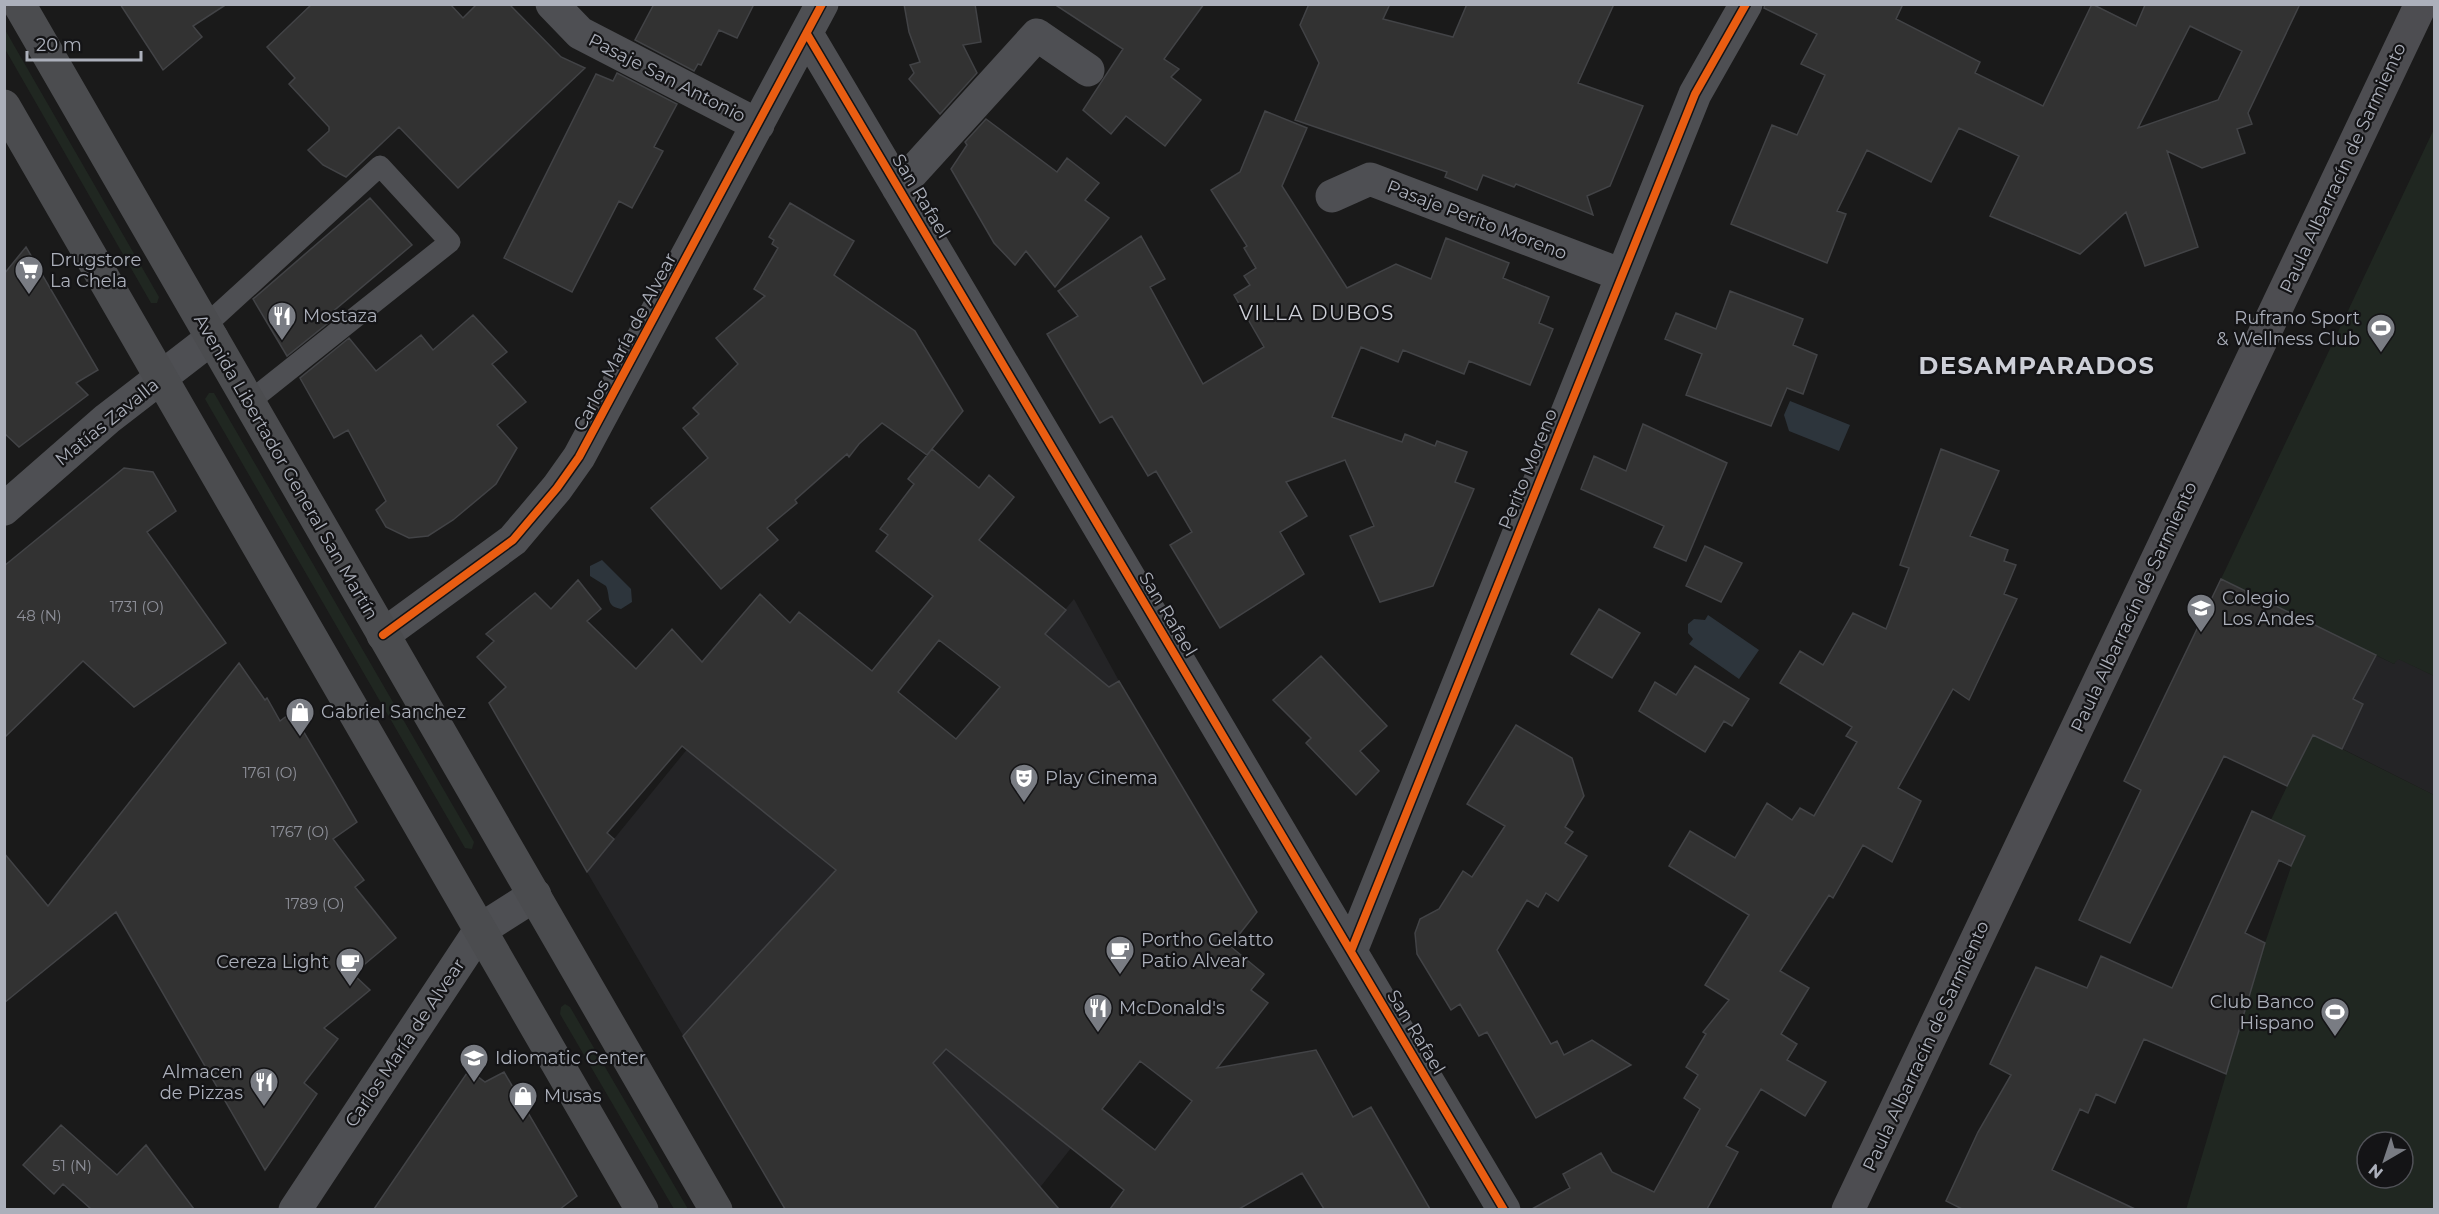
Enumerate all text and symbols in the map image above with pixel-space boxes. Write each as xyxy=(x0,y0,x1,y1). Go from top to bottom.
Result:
scale bar xyxy=(27,24,141,62)
street label: Pasaje San Antonio xyxy=(585,29,749,127)
text: 20 m xyxy=(36,34,82,56)
street label: Paula Albarracín de Sarmiento xyxy=(2275,39,2411,297)
street label: San Rafael xyxy=(887,150,955,242)
street label: Pasaje Perito Moreno xyxy=(1384,175,1570,265)
place label: Drugstore La Chela xyxy=(50,249,142,292)
street label: Carlos María de Alvear xyxy=(569,249,681,435)
supermarket icon: Drugstore La Chela xyxy=(13,254,45,296)
restaurant icon: Mostaza xyxy=(266,300,298,342)
district label: VILLA DUBOS xyxy=(1239,301,1395,325)
place label: Mostaza xyxy=(303,305,378,327)
place label: Rufrano Sport & Wellness Club xyxy=(2216,307,2360,350)
street label: Avenida Libertador General San Martín xyxy=(189,310,383,624)
sports icon: Rufrano Sport & Wellness Club xyxy=(2365,312,2397,354)
district label: DESAMPARADOS xyxy=(1919,351,2155,380)
street label: Matías Zavalla xyxy=(51,374,163,470)
street label: Perito Moreno xyxy=(1494,405,1562,533)
street label: Paula Albarracín de Sarmiento xyxy=(2066,478,2202,736)
street label: San Rafael xyxy=(1134,568,1202,660)
place label: Colegio Los Andes xyxy=(2222,587,2314,630)
school or university icon: Colegio Los Andes xyxy=(2185,592,2217,634)
house number: 1731 (O) xyxy=(110,597,164,616)
house number: 48 (N) xyxy=(16,606,62,625)
shop icon: Gabriel Sanchez xyxy=(284,696,316,738)
place label: Gabriel Sanchez xyxy=(321,701,466,723)
theatre icon: Play Cinema xyxy=(1008,762,1040,804)
house number: 1761 (O) xyxy=(242,763,298,782)
place label: Play Cinema xyxy=(1045,767,1158,789)
house number: 1767 (O) xyxy=(271,822,329,841)
house number: 1789 (O) xyxy=(285,894,345,913)
street label: Paula Albarracín de Sarmiento xyxy=(1858,917,1994,1175)
place label: Portho Gelatto Patio Alvear xyxy=(1141,929,1274,972)
cafe icon: Portho Gelatto Patio Alvear xyxy=(1104,934,1136,976)
cafe icon: Cereza Light xyxy=(334,946,366,988)
place label: Cereza Light xyxy=(216,951,329,973)
street label: Carlos María de Alvear xyxy=(340,955,470,1131)
street label: San Rafael xyxy=(1382,986,1450,1078)
place label: Club Banco Hispano xyxy=(2210,991,2314,1034)
restaurant icon: McDonald's xyxy=(1082,992,1114,1034)
sports icon: Club Banco Hispano xyxy=(2319,996,2351,1038)
place label: McDonald's xyxy=(1119,997,1225,1019)
school or university icon: Idiomatic Center xyxy=(458,1042,490,1084)
place label: Idiomatic Center xyxy=(495,1047,646,1069)
place label: Almacen de Pizzas xyxy=(160,1061,243,1104)
restaurant icon: Almacen de Pizzas xyxy=(248,1066,280,1108)
shop icon: Musas xyxy=(507,1080,539,1122)
place label: Musas xyxy=(544,1085,602,1107)
north arrow xyxy=(2355,1130,2415,1190)
house number: 51 (N) xyxy=(52,1156,92,1175)
text: N xyxy=(2365,1160,2387,1183)

